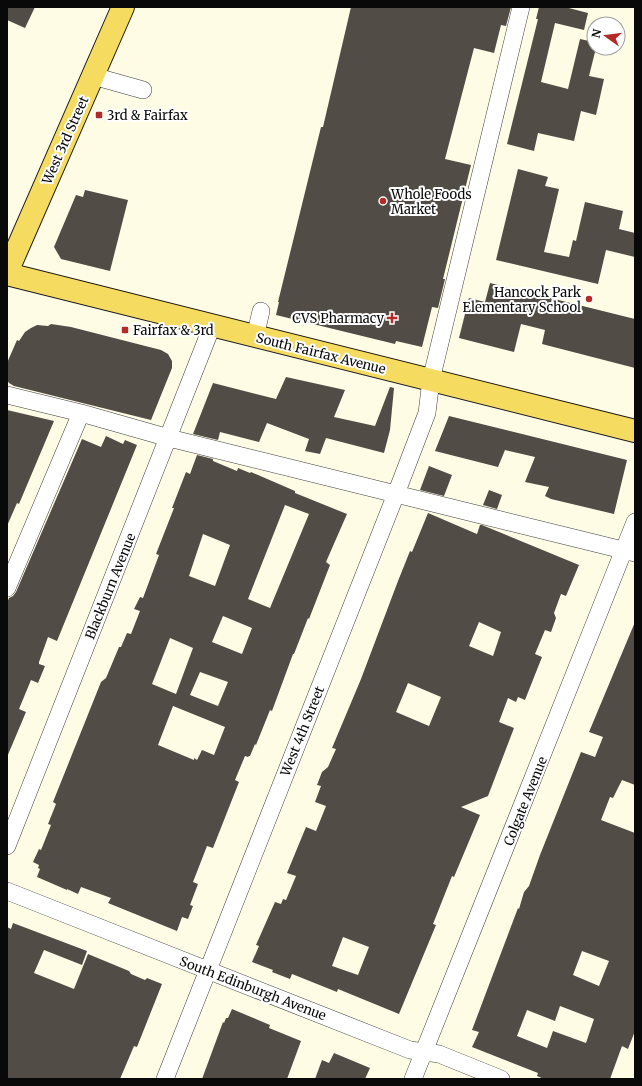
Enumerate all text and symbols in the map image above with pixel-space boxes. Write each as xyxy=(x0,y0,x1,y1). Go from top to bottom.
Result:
north arrow xyxy=(586,16,626,56)
text: N xyxy=(588,27,604,39)
street label: West 3rd Street xyxy=(38,94,92,188)
place label: 3rd & Fairfax xyxy=(107,107,188,124)
marker: 3rd & Fairfax xyxy=(94,110,104,120)
place label: Whole Foods Market xyxy=(390,186,472,218)
marker: Whole Foods Market xyxy=(378,196,388,206)
place label: Hancock Park Elementary School xyxy=(463,284,582,316)
marker: Hancock Park Elementary School xyxy=(584,294,594,304)
place label: CVS Pharmacy xyxy=(292,310,384,327)
marker: CVS Pharmacy xyxy=(387,313,397,323)
place label: Fairfax & 3rd xyxy=(133,322,214,339)
marker: Fairfax & 3rd xyxy=(120,325,130,335)
street label: South Fairfax Avenue xyxy=(254,329,388,378)
street label: Blackburn Avenue xyxy=(81,530,140,642)
street label: West 4th Street xyxy=(276,684,328,780)
street label: Colgate Avenue xyxy=(500,754,551,848)
street label: South Edinburgh Avenue xyxy=(177,953,329,1024)

